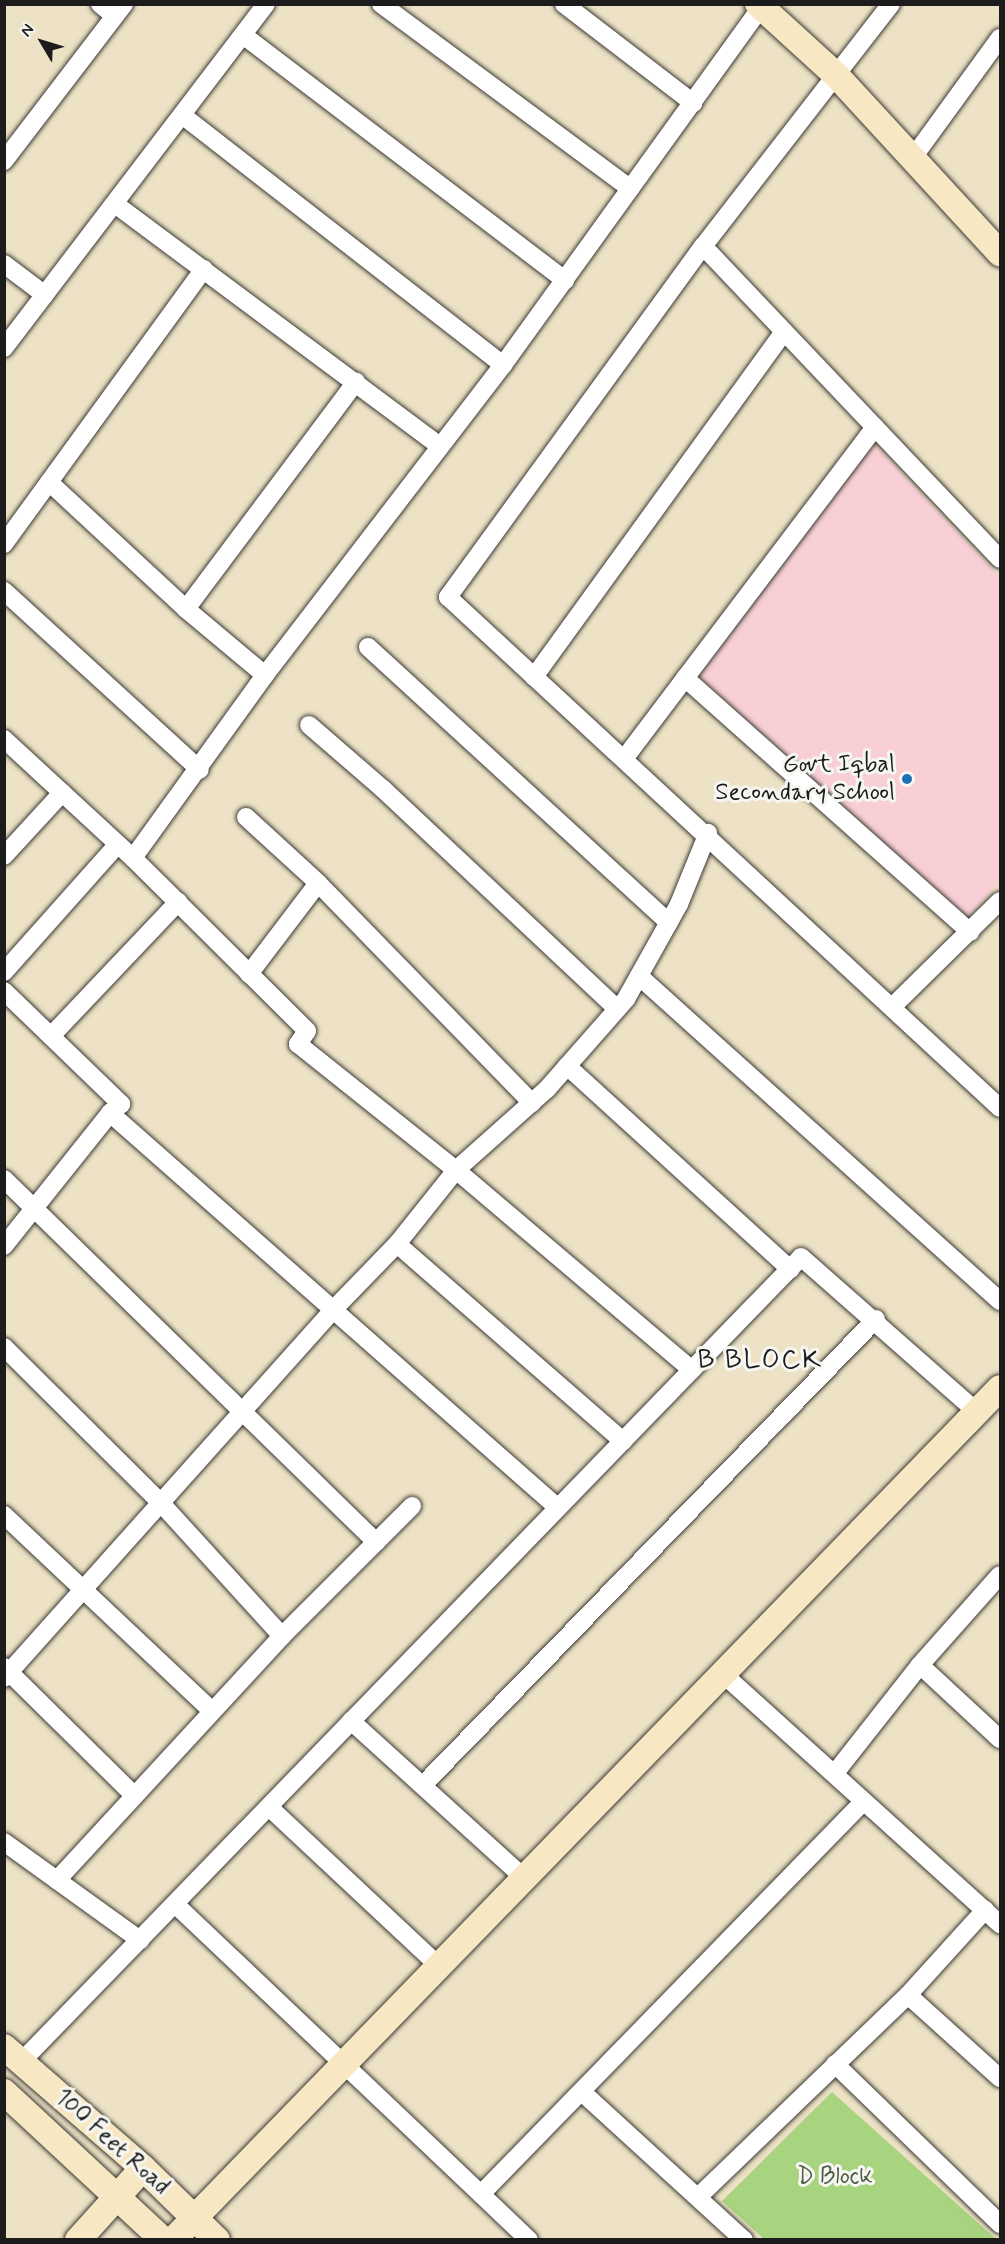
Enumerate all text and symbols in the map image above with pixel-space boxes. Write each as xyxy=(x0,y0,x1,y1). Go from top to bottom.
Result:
north arrow xyxy=(12,12,72,72)
text: N xyxy=(16,20,39,41)
place label: Govt Iqbal Secondary School xyxy=(715,751,895,807)
marker: Govt Iqbal Secondary School xyxy=(900,772,914,786)
district label: B BLOCK xyxy=(700,1345,820,1377)
street label: 100 Feet Road xyxy=(49,2083,175,2201)
park label: D Block xyxy=(797,2163,873,2191)

